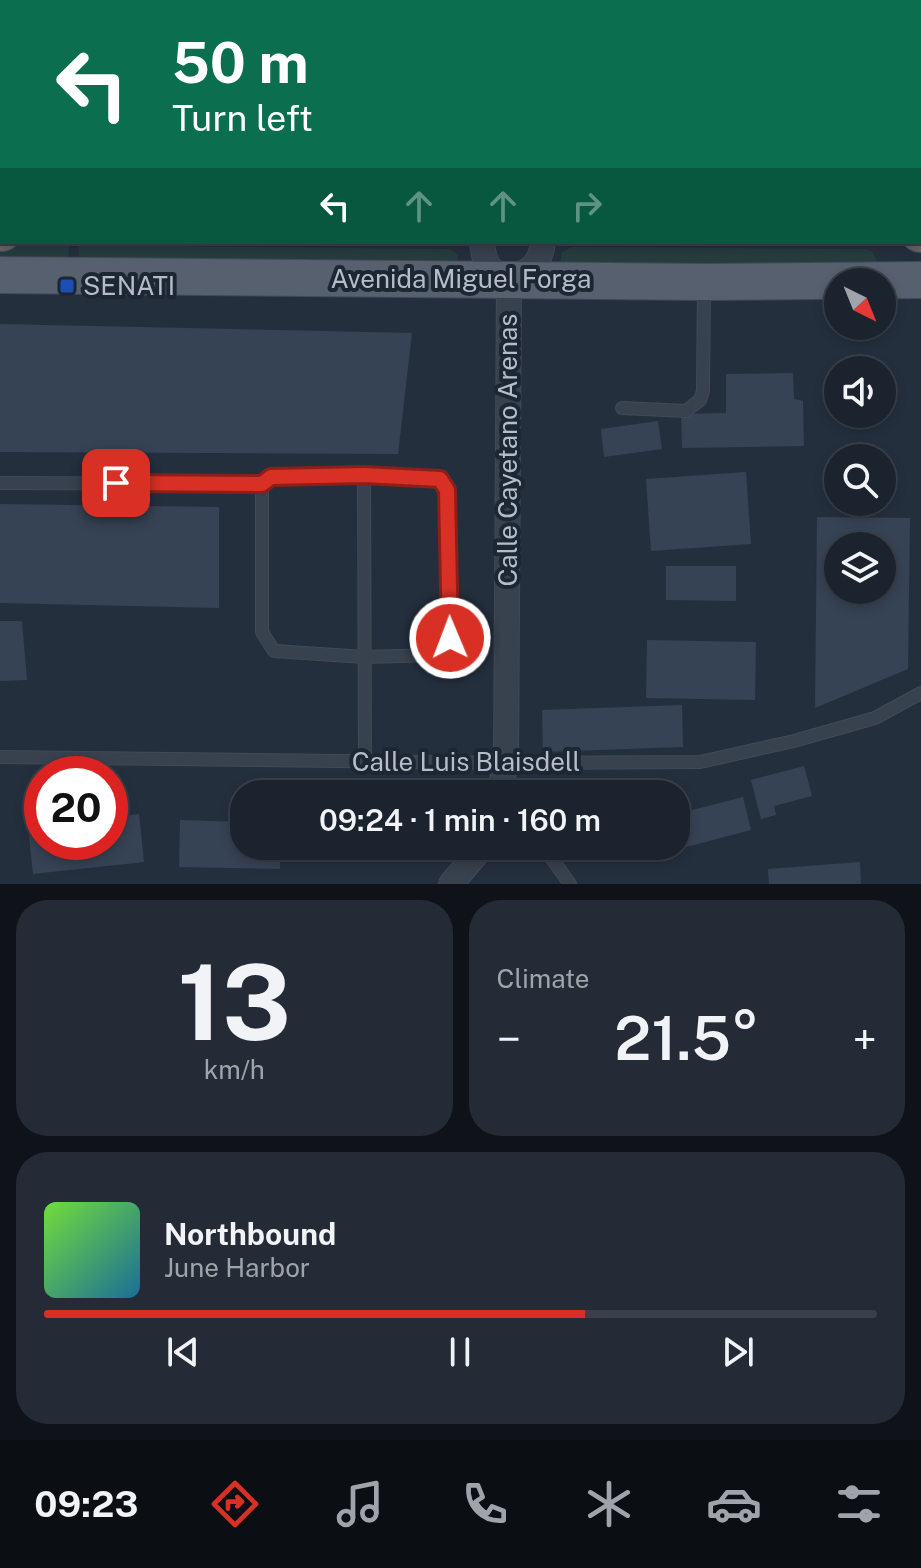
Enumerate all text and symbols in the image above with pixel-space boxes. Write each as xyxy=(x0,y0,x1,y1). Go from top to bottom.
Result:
text: 50 m xyxy=(172,30,309,96)
icon: left xyxy=(40,32,144,136)
text: Turn left xyxy=(172,97,313,139)
icon: left xyxy=(313,184,357,228)
icon: ahead xyxy=(397,184,441,228)
icon: ahead xyxy=(481,184,525,228)
icon: right xyxy=(565,184,609,228)
street label: Avenida Miguel Forga xyxy=(330,263,592,294)
north arrow xyxy=(824,268,896,340)
map controls xyxy=(824,268,896,604)
place label: SENATI xyxy=(83,270,175,301)
marker: SENATI xyxy=(58,277,76,295)
street label: Calle Cayetano Arenas xyxy=(492,314,523,586)
button: sound xyxy=(824,356,896,428)
button: search xyxy=(824,444,896,516)
pin xyxy=(82,449,150,517)
icon: arrive xyxy=(94,461,138,505)
button: layers xyxy=(824,532,896,604)
position arrow xyxy=(408,596,492,680)
street label: Calle Luis Blaisdell xyxy=(352,746,580,777)
speed limit sign: 20 xyxy=(24,756,128,860)
text: 09:24 · 1 min · 160 m xyxy=(319,802,601,838)
text: 13 xyxy=(177,941,291,1063)
text: Climate xyxy=(497,963,590,994)
text: 21.5° xyxy=(614,1003,759,1074)
text: − xyxy=(497,1013,521,1065)
text: + xyxy=(853,1013,877,1065)
text: km/h xyxy=(204,1054,265,1085)
text: Northbound xyxy=(164,1216,336,1252)
text: June Harbor xyxy=(164,1252,310,1283)
icon: previous xyxy=(161,1330,205,1374)
icon: pause xyxy=(438,1330,482,1374)
icon: next xyxy=(716,1330,760,1374)
icon: directions xyxy=(207,1476,263,1532)
icon: music xyxy=(332,1476,388,1532)
icon: phone xyxy=(457,1476,513,1532)
icon: climate xyxy=(581,1476,637,1532)
icon: car xyxy=(706,1476,762,1532)
icon: filters xyxy=(831,1476,887,1532)
text: 09:23 xyxy=(34,1483,138,1525)

